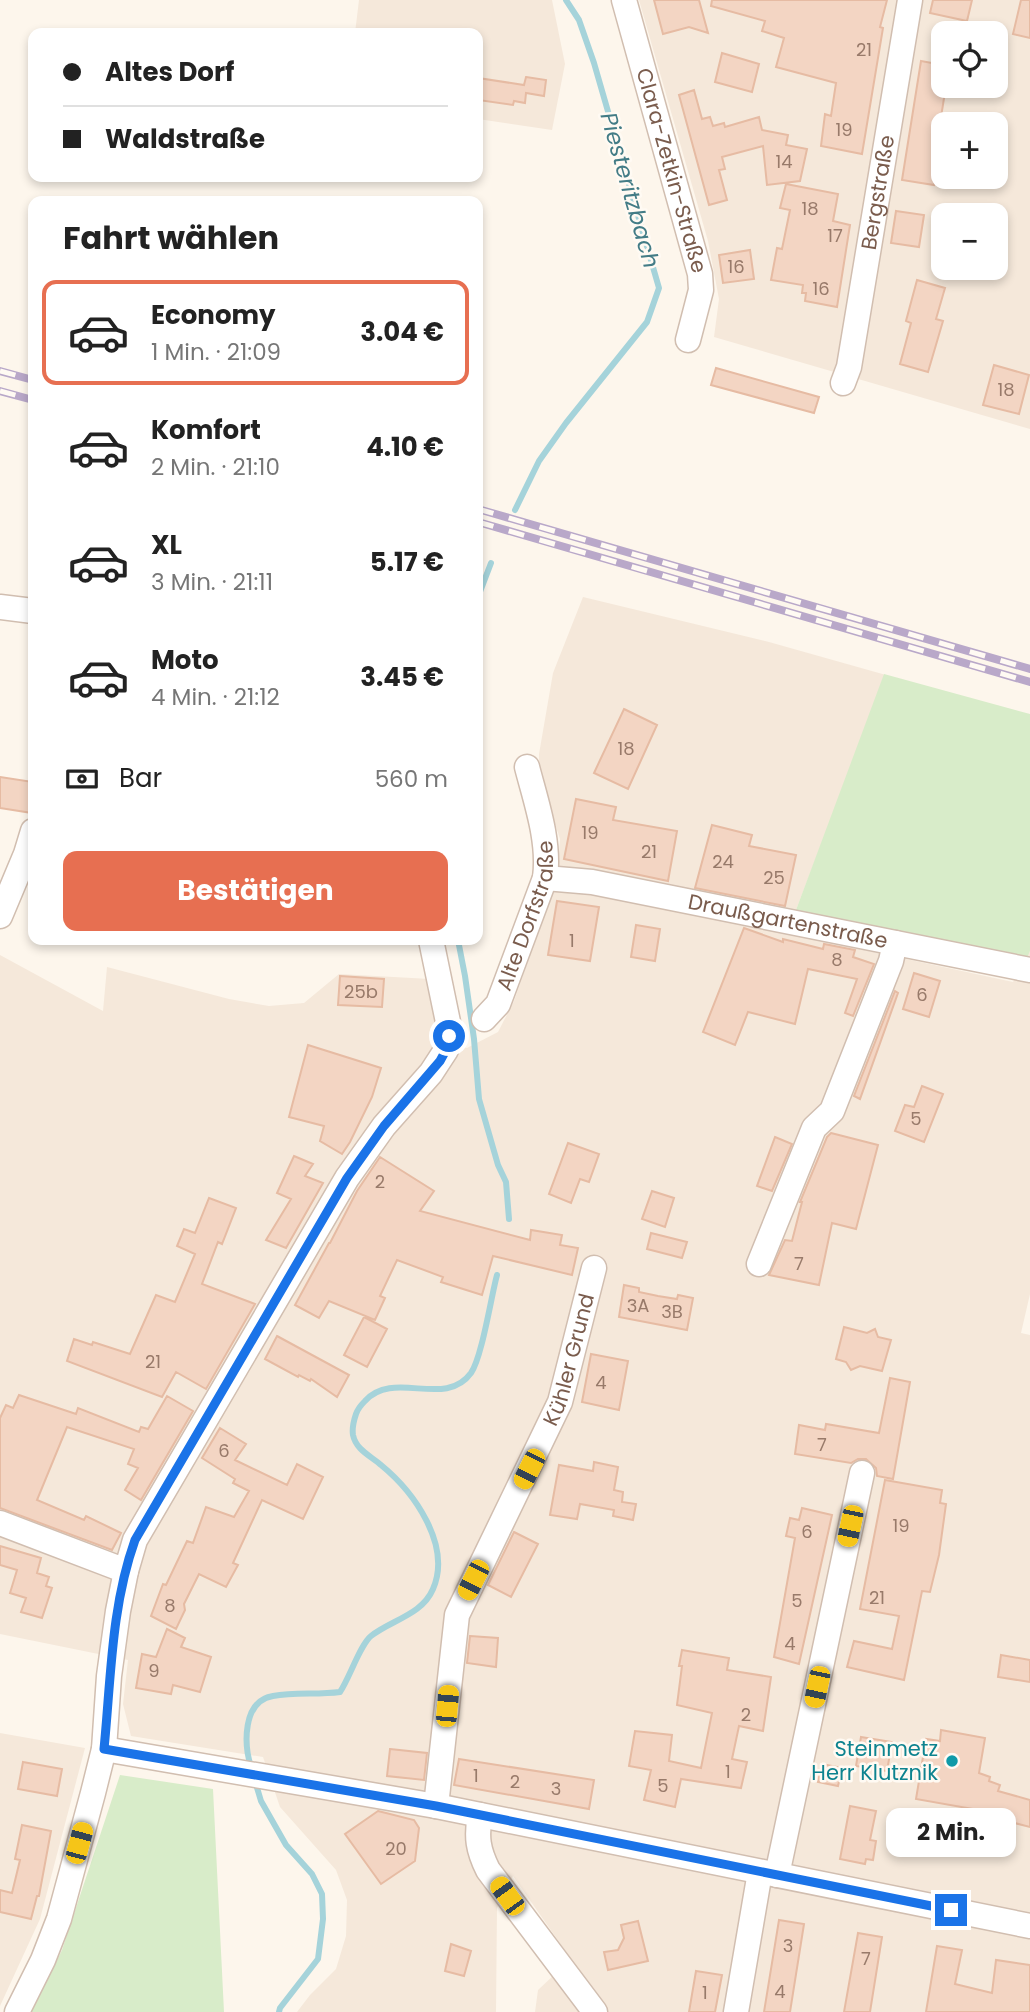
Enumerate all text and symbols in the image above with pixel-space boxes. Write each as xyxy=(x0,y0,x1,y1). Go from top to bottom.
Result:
map controls xyxy=(931,21,1008,280)
button: locate xyxy=(931,21,1008,98)
house number: 21 xyxy=(856,37,872,62)
text: Altes Dorf xyxy=(105,54,234,90)
street label: Clara-Zetkin-Straße xyxy=(630,65,714,276)
water label: Piesteritzbach xyxy=(592,108,668,272)
button: + xyxy=(931,112,1008,189)
house number: 19 xyxy=(835,117,853,142)
text: Waldstraße xyxy=(105,121,265,157)
street label: Bergstraße xyxy=(854,133,901,252)
house number: 14 xyxy=(775,149,793,174)
house number: 18 xyxy=(801,196,819,221)
button: − xyxy=(931,203,1008,280)
text: Fahrt wählen xyxy=(63,215,279,260)
house number: 17 xyxy=(827,223,843,248)
house number: 16 xyxy=(727,254,745,279)
house number: 16 xyxy=(812,276,830,301)
text: Economy xyxy=(151,297,275,333)
icon: car xyxy=(67,301,130,364)
text: 3.04 € xyxy=(360,314,444,350)
text: 1 Min. · 21:09 xyxy=(151,336,281,368)
house number: 18 xyxy=(997,377,1015,402)
text: Komfort xyxy=(151,412,261,448)
icon: car xyxy=(67,416,130,479)
text: 4.10 € xyxy=(366,429,444,465)
text: 2 Min. · 21:10 xyxy=(151,451,280,483)
text: XL xyxy=(151,527,182,563)
icon: car xyxy=(67,531,130,594)
text: 5.17 € xyxy=(370,544,444,580)
text: 3 Min. · 21:11 xyxy=(151,566,273,598)
text: Moto xyxy=(151,642,219,678)
icon: car xyxy=(67,646,130,709)
text: 3.45 € xyxy=(360,659,444,695)
text: 4 Min. · 21:12 xyxy=(151,681,280,713)
house number: 18 xyxy=(617,736,635,761)
icon: cash xyxy=(63,760,101,798)
text: Bar xyxy=(119,760,162,796)
text: 560 m xyxy=(375,763,448,795)
house number: 19 xyxy=(581,820,599,845)
street label: Alte Dorfstraße xyxy=(489,839,560,995)
house number: 21 xyxy=(641,839,657,864)
house number: 24 xyxy=(712,849,734,874)
button: Bestätigen xyxy=(63,851,448,931)
house number: 25 xyxy=(763,865,785,890)
street label: Draußgartenstraße xyxy=(686,887,890,955)
house number: 1 xyxy=(569,928,575,953)
house number: 8 xyxy=(831,947,843,972)
house number: 25b xyxy=(344,979,378,1004)
house number: 6 xyxy=(916,982,928,1007)
route start xyxy=(433,1020,465,1052)
house number: 5 xyxy=(910,1106,922,1131)
house number: 2 xyxy=(375,1169,385,1194)
house number: 7 xyxy=(794,1251,804,1276)
street label: Kühler Grund xyxy=(536,1290,601,1431)
house number: 3A xyxy=(627,1293,649,1318)
house number: 3B xyxy=(661,1299,683,1324)
house number: 21 xyxy=(145,1349,161,1374)
house number: 4 xyxy=(595,1370,607,1395)
house number: 7 xyxy=(817,1432,827,1457)
house number: 6 xyxy=(218,1438,230,1463)
car xyxy=(511,1446,548,1492)
car xyxy=(836,1503,865,1549)
house number: 19 xyxy=(892,1513,910,1538)
house number: 6 xyxy=(801,1519,813,1544)
car xyxy=(455,1557,492,1603)
house number: 21 xyxy=(869,1585,885,1610)
house number: 5 xyxy=(791,1588,803,1613)
house number: 8 xyxy=(164,1593,176,1618)
house number: 4 xyxy=(784,1631,796,1656)
house number: 9 xyxy=(148,1658,160,1683)
car xyxy=(803,1664,832,1710)
car xyxy=(435,1684,460,1728)
house number: 2 xyxy=(741,1702,751,1727)
place label: Steinmetz Herr Klutznik xyxy=(811,1734,938,1787)
marker: Steinmetz Herr Klutznik xyxy=(944,1753,960,1769)
house number: 1 xyxy=(725,1759,731,1784)
house number: 1 xyxy=(473,1763,479,1788)
house number: 2 xyxy=(510,1769,520,1794)
house number: 5 xyxy=(657,1773,669,1798)
house number: 3 xyxy=(551,1776,561,1801)
callout: 2 Min. xyxy=(886,1808,1016,1857)
text: 2 Min. xyxy=(917,1816,985,1848)
car xyxy=(64,1820,95,1866)
house number: 20 xyxy=(385,1836,407,1861)
car xyxy=(487,1873,528,1919)
route end xyxy=(935,1894,967,1926)
house number: 3 xyxy=(783,1933,793,1958)
house number: 7 xyxy=(861,1946,871,1971)
house number: 4 xyxy=(774,1979,786,2004)
house number: 1 xyxy=(702,1980,708,2005)

